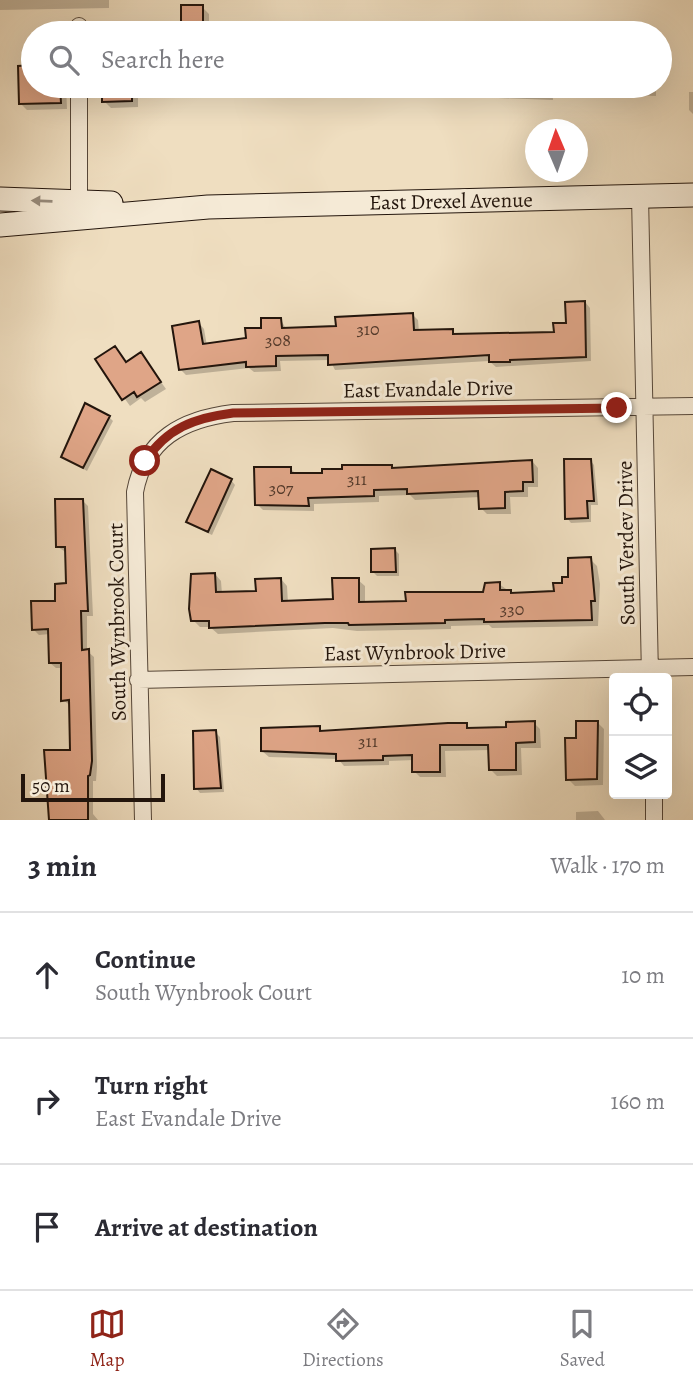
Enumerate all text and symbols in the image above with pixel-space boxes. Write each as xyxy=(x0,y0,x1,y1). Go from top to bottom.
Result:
search box xyxy=(21,21,672,98)
icon: search xyxy=(45,41,83,79)
text: Search here xyxy=(101,42,225,77)
north arrow xyxy=(525,119,588,182)
street label: East Drexel Avenue xyxy=(369,186,533,216)
one-way arrow xyxy=(31,195,53,206)
house number: 310 xyxy=(356,317,380,341)
house number: 308 xyxy=(265,328,291,352)
street label: East Evandale Drive xyxy=(343,374,513,404)
route end xyxy=(601,392,632,423)
route start xyxy=(129,445,160,476)
street label: South Verdev Drive xyxy=(611,460,641,626)
house number: 311 xyxy=(347,467,367,491)
house number: 307 xyxy=(269,476,294,500)
street label: South Wynbrook Court xyxy=(101,523,133,721)
house number: 330 xyxy=(500,597,524,621)
street label: East Wynbrook Drive xyxy=(324,636,506,668)
map controls xyxy=(609,673,672,799)
button: locate xyxy=(609,673,672,736)
house number: 311 xyxy=(358,729,378,753)
button: layers xyxy=(609,736,672,799)
scale bar xyxy=(21,771,164,803)
text: 50 m xyxy=(32,773,70,799)
text: 3 min xyxy=(28,846,97,886)
text: Walk · 170 m xyxy=(551,850,665,881)
text: Continue xyxy=(95,942,196,977)
icon: ahead xyxy=(28,956,66,994)
text: 10 m xyxy=(621,960,665,991)
text: South Wynbrook Court xyxy=(95,977,312,1008)
text: Turn right xyxy=(95,1068,208,1103)
icon: right xyxy=(28,1082,66,1120)
text: 160 m xyxy=(611,1086,665,1117)
text: East Evandale Drive xyxy=(95,1103,282,1134)
icon: arrive xyxy=(28,1208,66,1246)
text: Arrive at destination xyxy=(95,1210,318,1245)
tab: Map xyxy=(88,1305,126,1373)
tab: Directions xyxy=(302,1305,384,1373)
tab: Saved xyxy=(560,1305,605,1373)

